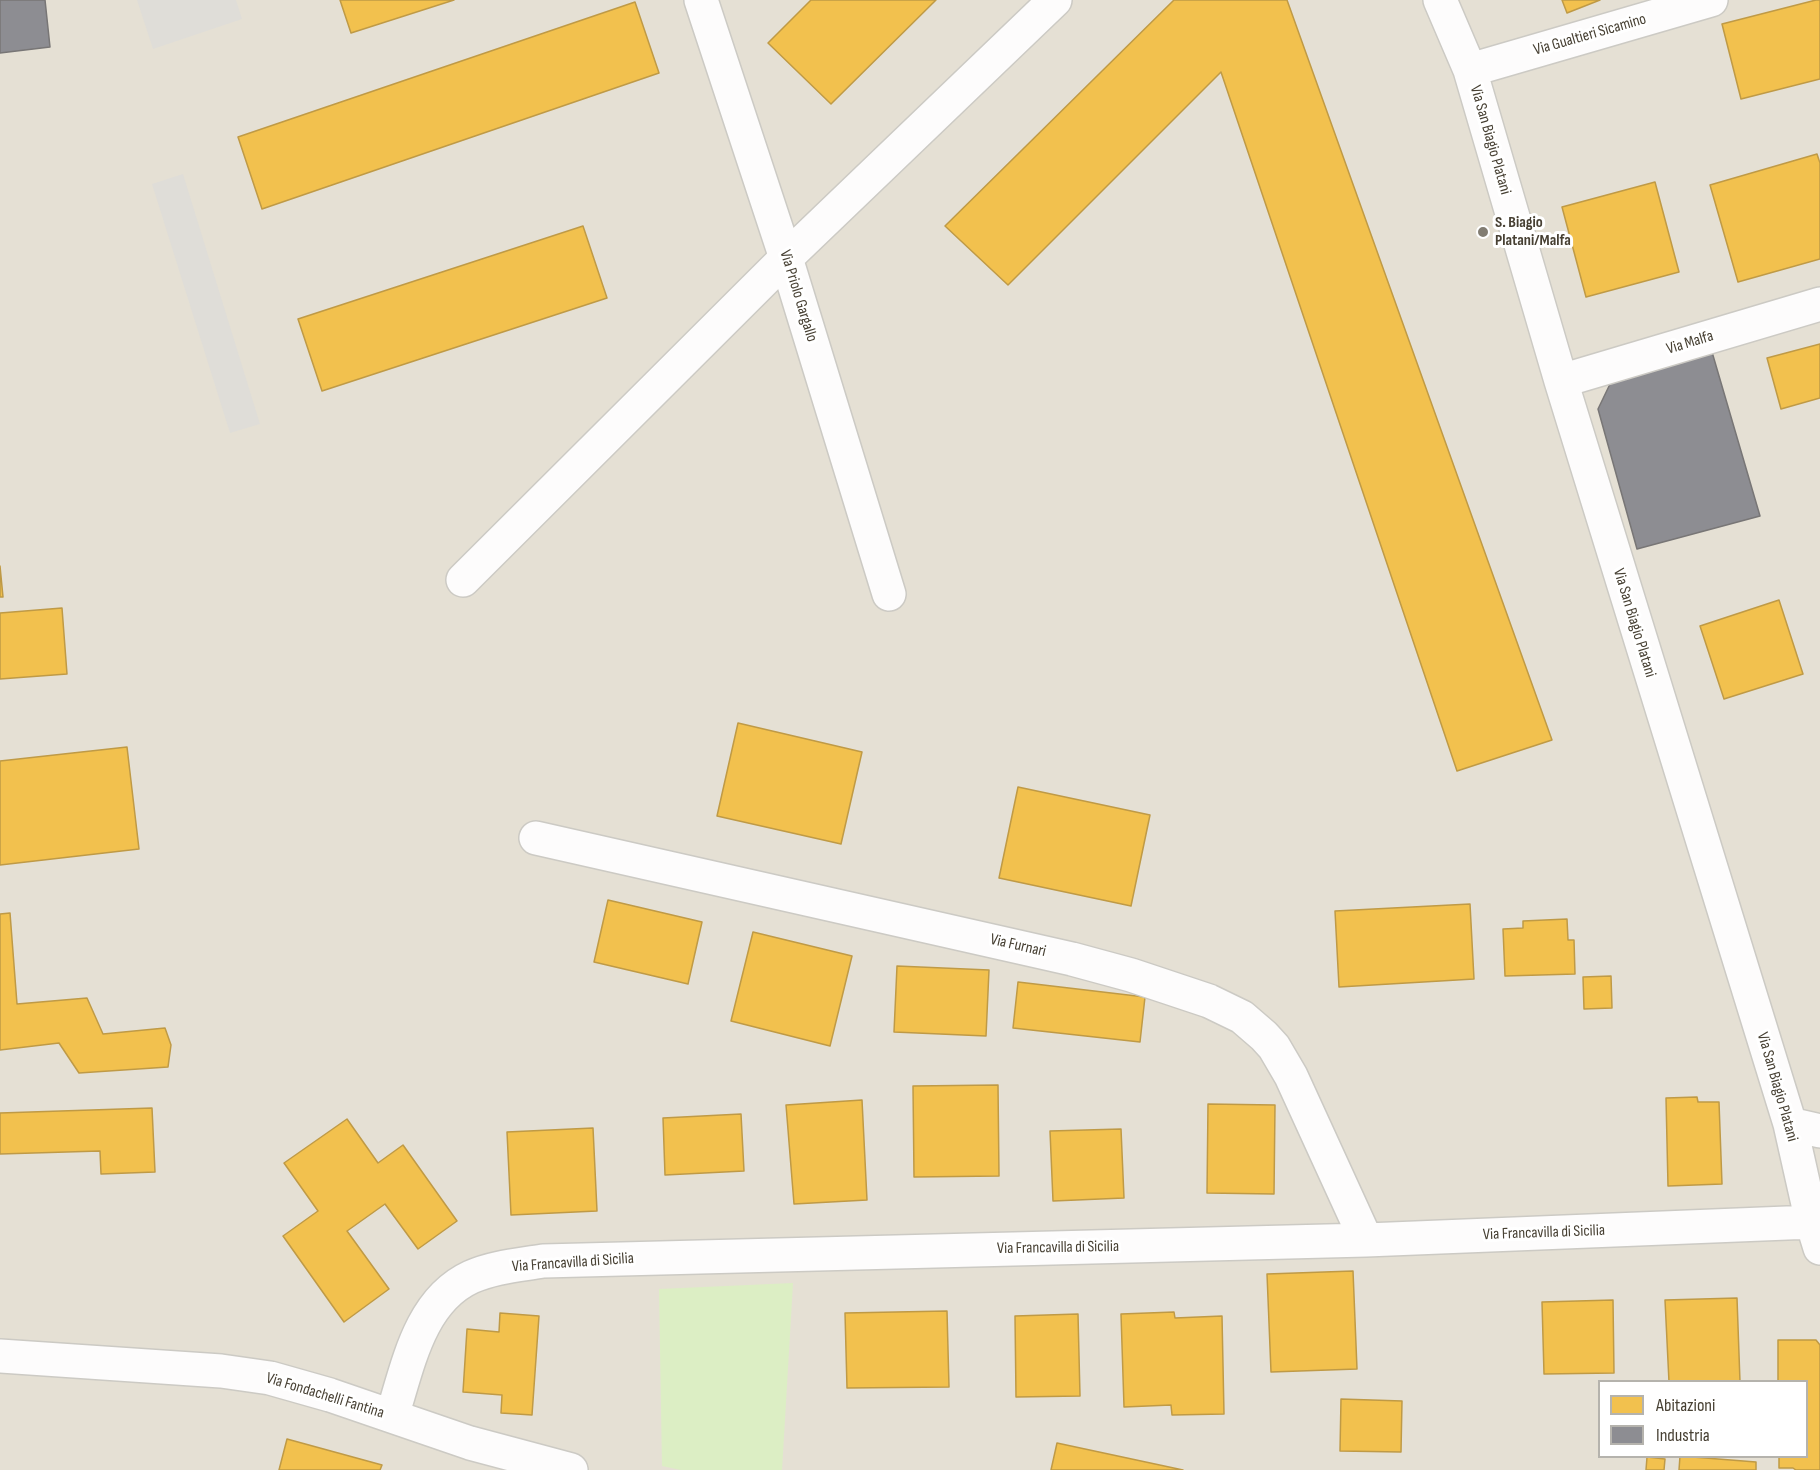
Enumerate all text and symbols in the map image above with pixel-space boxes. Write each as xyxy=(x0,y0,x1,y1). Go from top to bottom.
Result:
street label: Via Gualtieri Sicamino xyxy=(1532,10,1648,60)
street label: Via San Biagio Platani xyxy=(1465,83,1515,197)
place label: S. Biagio Platani/Malfa xyxy=(1495,213,1571,251)
marker: S. Biagio Platani/Malfa xyxy=(1476,225,1490,239)
street label: Via Priolo Gargallo xyxy=(775,248,821,344)
street label: Via Malfa xyxy=(1664,327,1716,359)
street label: Via San Biagio Platani xyxy=(1608,566,1660,680)
street label: Via Furnari xyxy=(988,930,1048,962)
street label: Via San Biagio Platani xyxy=(1752,1030,1802,1144)
street label: Via Francavilla di Sicilia xyxy=(1483,1221,1605,1245)
street label: Via Francavilla di Sicilia xyxy=(997,1237,1119,1259)
street label: Via Francavilla di Sicilia xyxy=(511,1249,635,1277)
street label: Via Fondachelli Fantina xyxy=(264,1369,386,1423)
legend xyxy=(1598,1380,1808,1458)
text: Abitazioni xyxy=(1656,1395,1715,1416)
text: Industria xyxy=(1656,1425,1710,1446)

